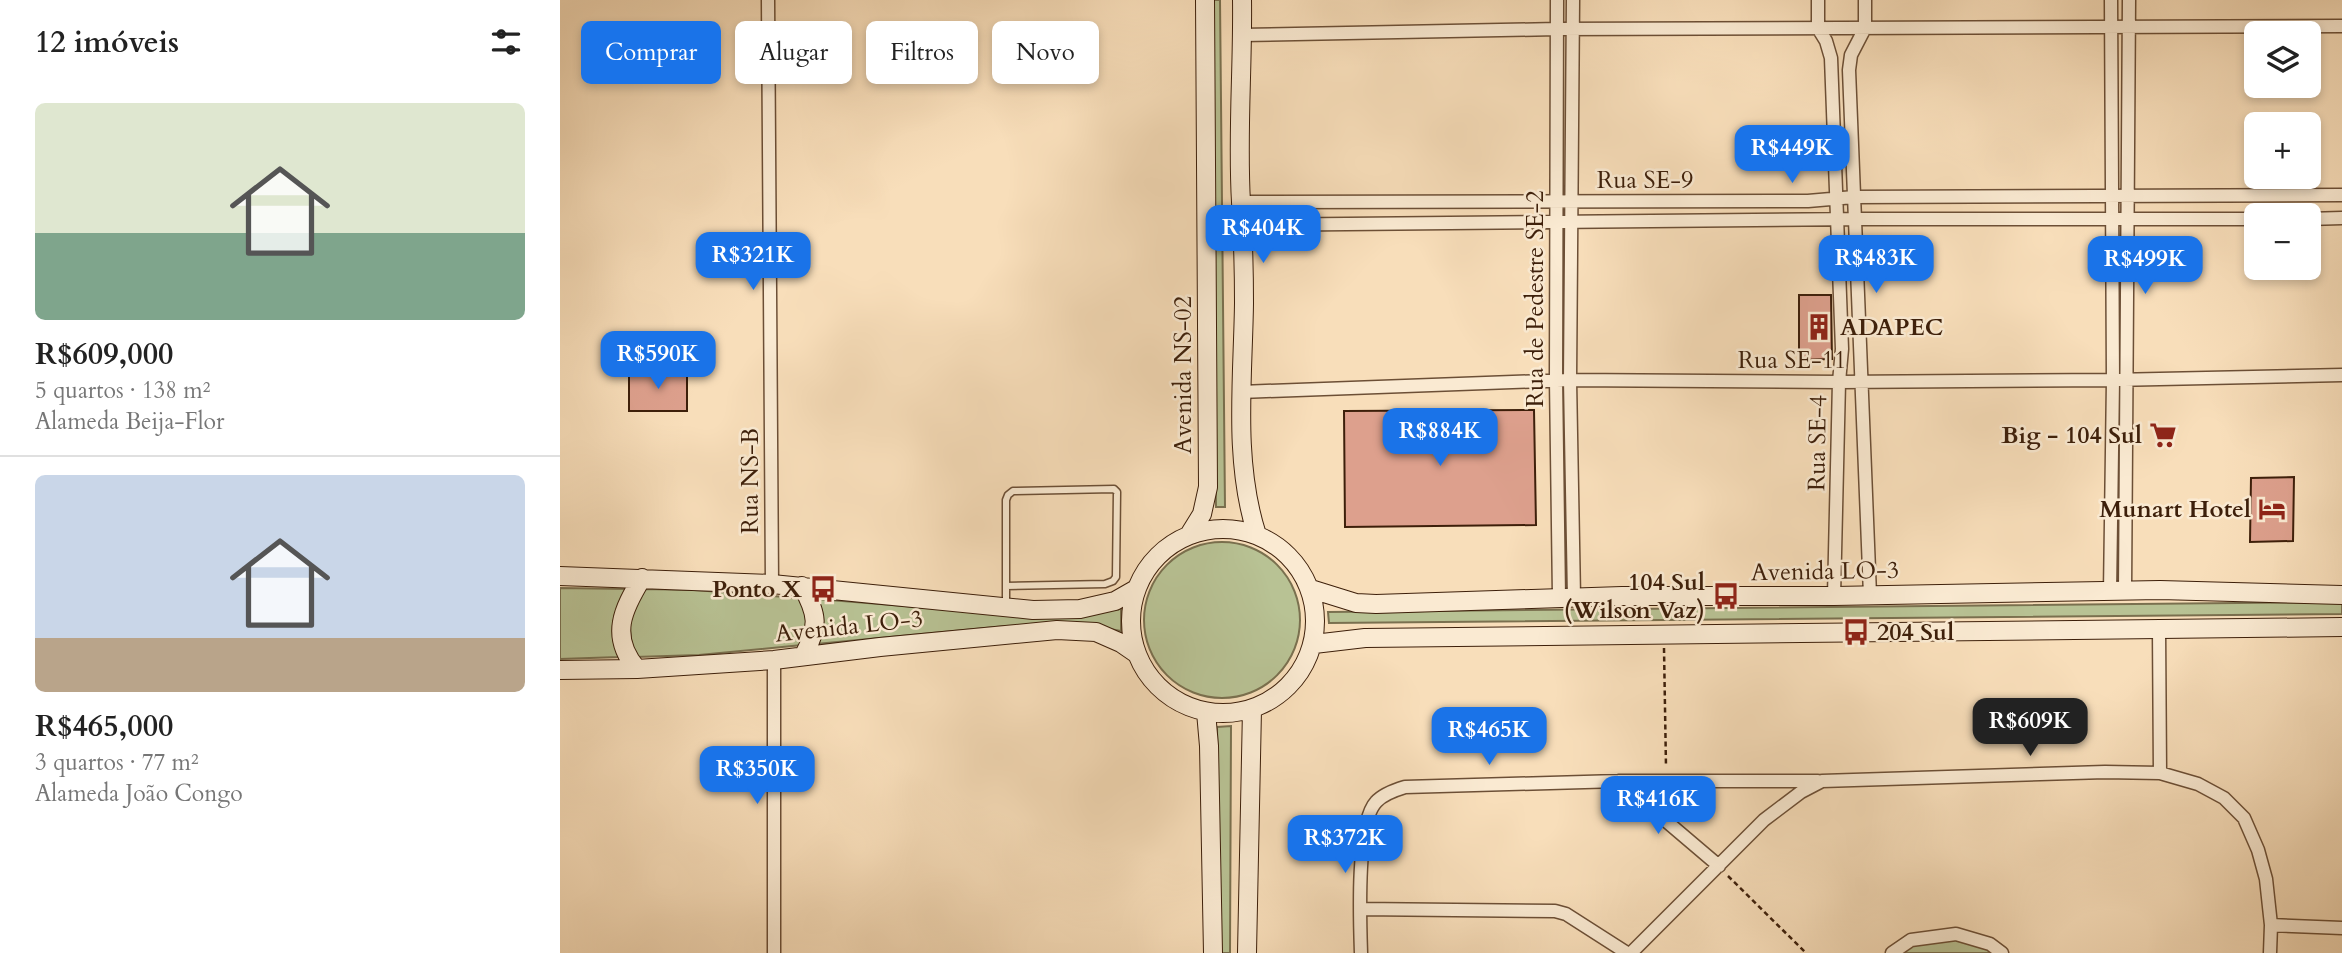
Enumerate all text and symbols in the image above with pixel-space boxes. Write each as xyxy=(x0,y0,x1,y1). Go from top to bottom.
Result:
chip: Comprar xyxy=(581,21,721,84)
chip: Alugar xyxy=(735,21,852,84)
chip: Filtros xyxy=(866,21,978,84)
chip: Novo xyxy=(992,21,1099,84)
map controls xyxy=(2244,21,2321,280)
button: layers xyxy=(2244,21,2321,98)
text: 12 imóveis xyxy=(35,22,179,63)
icon: filters xyxy=(487,23,525,61)
button: + xyxy=(2244,112,2321,189)
pin: R$449K xyxy=(1735,125,1849,185)
text: R$449K xyxy=(1751,132,1833,163)
icon: home xyxy=(217,148,343,274)
street label: Rua SE-9 xyxy=(1597,164,1693,197)
street label: Rua de Pedestre SE-2 xyxy=(1519,190,1552,408)
button: − xyxy=(2244,203,2321,280)
pin: R$404K xyxy=(1206,205,1320,265)
text: R$404K xyxy=(1222,212,1304,243)
pin: R$321K xyxy=(696,232,810,292)
pin: R$483K xyxy=(1819,236,1933,295)
pin: R$499K xyxy=(2088,236,2202,296)
text: R$321K xyxy=(712,239,794,270)
text: R$483K xyxy=(1835,242,1917,273)
text: R$499K xyxy=(2104,243,2186,274)
street label: Avenida NS-02 xyxy=(1167,296,1200,454)
place label: ADAPEC xyxy=(1840,311,1943,344)
building icon: ADAPEC xyxy=(1804,312,1834,342)
pin: R$590K xyxy=(601,332,715,391)
text: R$609,000 xyxy=(35,334,173,375)
text: R$590K xyxy=(617,338,699,369)
street label: Rua SE-11 xyxy=(1738,344,1846,377)
text: 5 quartos · 138 m² xyxy=(35,375,210,406)
street label: Rua SE-4 xyxy=(1800,395,1835,492)
text: Alameda Beija-Flor xyxy=(35,406,224,437)
pin: R$884K xyxy=(1383,408,1497,468)
text: R$884K xyxy=(1399,415,1481,446)
place label: Big - 104 Sul xyxy=(2001,419,2142,452)
supermarket icon: Big - 104 Sul xyxy=(2148,420,2178,450)
street label: Rua NS-B xyxy=(734,428,767,534)
place label: Munart Hotel xyxy=(2099,493,2251,526)
hotel icon: Munart Hotel xyxy=(2257,494,2287,524)
icon: home xyxy=(217,520,343,646)
street label: Avenida LO-3 xyxy=(1751,554,1899,589)
place label: 104 Sul (Wilson Vaz) xyxy=(1564,566,1705,627)
place label: Ponto X xyxy=(712,573,803,606)
bus stop icon: Ponto X xyxy=(808,574,838,604)
bus stop icon: 104 Sul (Wilson Vaz) xyxy=(1711,581,1741,611)
street label: Avenida LO-3 xyxy=(774,602,925,651)
place label: 204 Sul xyxy=(1877,616,1954,649)
bus stop icon: 204 Sul xyxy=(1841,617,1871,647)
pin: R$609K xyxy=(1973,698,2087,758)
text: R$609K xyxy=(1989,705,2071,736)
text: R$465,000 xyxy=(35,706,173,747)
pin: R$465K xyxy=(1432,708,1546,767)
text: R$465K xyxy=(1448,714,1530,745)
pin: R$350K xyxy=(700,746,814,806)
text: 3 quartos · 77 m² xyxy=(35,747,199,778)
text: R$350K xyxy=(716,753,798,784)
pin: R$416K xyxy=(1601,776,1715,836)
text: Alameda João Congo xyxy=(35,778,243,809)
text: R$416K xyxy=(1617,783,1699,814)
pin: R$372K xyxy=(1288,816,1402,875)
text: R$372K xyxy=(1304,822,1386,853)

